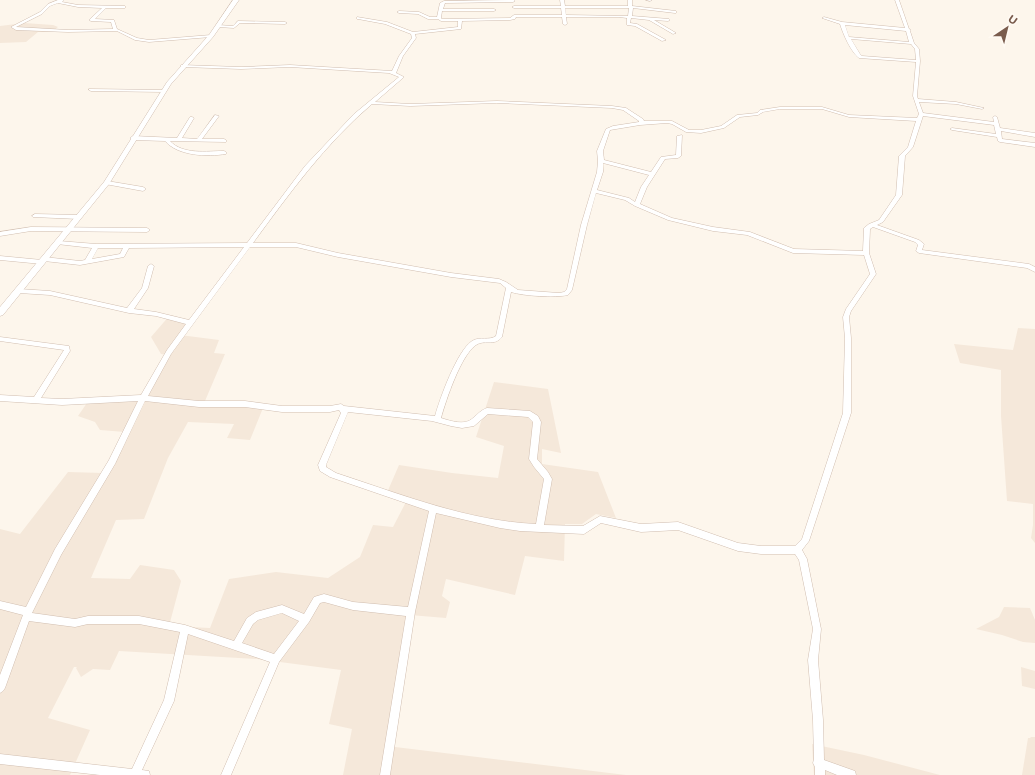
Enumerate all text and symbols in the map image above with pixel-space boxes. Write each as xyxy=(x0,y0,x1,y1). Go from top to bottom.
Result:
north arrow xyxy=(987,8,1027,48)
text: U xyxy=(1005,12,1020,28)

